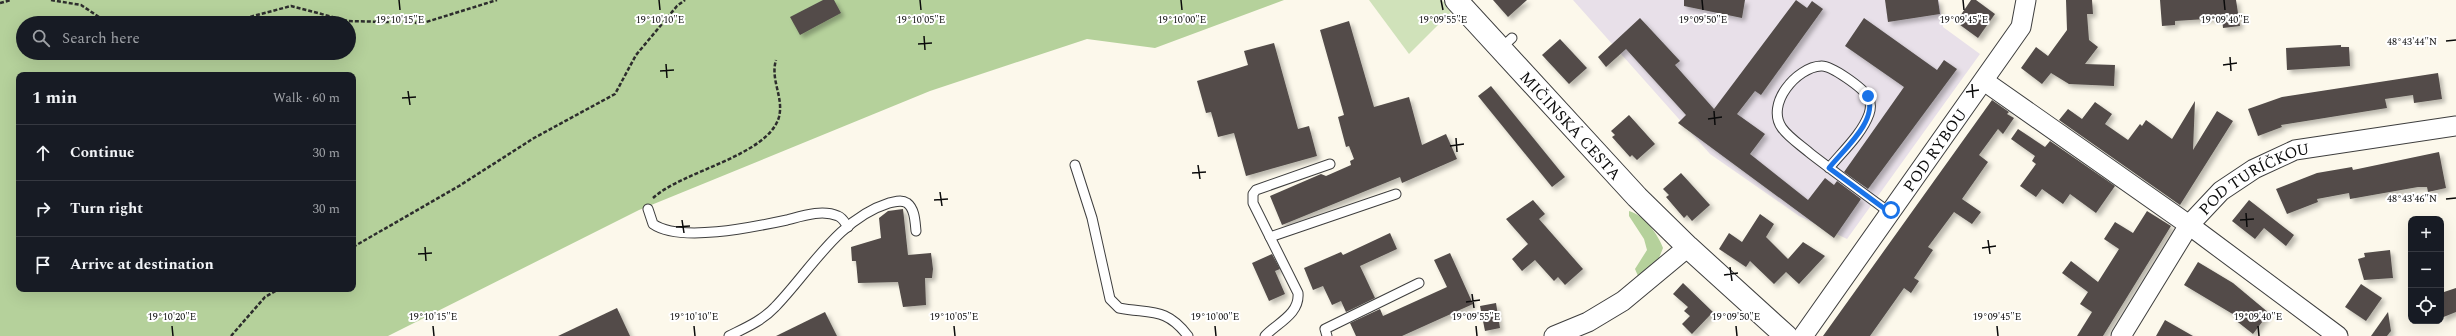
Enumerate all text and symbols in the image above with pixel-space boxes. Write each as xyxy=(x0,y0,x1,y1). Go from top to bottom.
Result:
text: 19°10'15"E xyxy=(376,12,424,28)
text: 19°10'10"E xyxy=(636,12,684,28)
text: 19°10'05"E xyxy=(897,12,945,28)
text: 19°10'00"E xyxy=(1158,12,1206,28)
text: 19°09'55"E xyxy=(1419,12,1467,28)
text: 19°09'50"E xyxy=(1679,12,1727,28)
text: 19°09'45"E xyxy=(1940,12,1988,28)
text: 19°09'40"E xyxy=(2201,12,2249,28)
search box xyxy=(16,16,356,60)
icon: search xyxy=(30,27,52,49)
text: Search here xyxy=(62,27,140,50)
text: 48°43'44"N xyxy=(2387,34,2437,50)
street label: MIČINSKÁ CESTA xyxy=(1514,66,1627,186)
text: 1 min xyxy=(32,85,77,111)
route end xyxy=(1859,87,1877,105)
text: Walk · 60 m xyxy=(273,88,340,108)
street label: POD RYBOU xyxy=(1897,104,1973,197)
street label: POD TURÍČKOU xyxy=(2193,137,2311,221)
text: Continue xyxy=(70,141,135,164)
icon: ahead xyxy=(32,142,54,164)
text: 30 m xyxy=(313,143,340,163)
text: 48°43'46"N xyxy=(2387,191,2437,207)
text: Turn right xyxy=(70,197,143,220)
icon: right xyxy=(32,198,54,220)
text: 30 m xyxy=(313,199,340,219)
route start xyxy=(1882,201,1900,219)
map controls xyxy=(2408,216,2444,324)
button: + xyxy=(2408,216,2444,252)
button: − xyxy=(2408,252,2444,288)
text: Arrive at destination xyxy=(70,253,214,276)
icon: arrive xyxy=(32,254,54,276)
button: locate xyxy=(2408,288,2444,324)
text: 19°10'20"E xyxy=(148,309,196,325)
text: 19°10'15"E xyxy=(409,309,457,325)
text: 19°10'10"E xyxy=(670,309,718,325)
text: 19°10'05"E xyxy=(930,309,978,325)
text: 19°10'00"E xyxy=(1191,309,1239,325)
text: 19°09'55"E xyxy=(1452,309,1500,325)
text: 19°09'50"E xyxy=(1712,309,1760,325)
text: 19°09'45"E xyxy=(1973,309,2021,325)
text: 19°09'40"E xyxy=(2234,309,2282,325)

